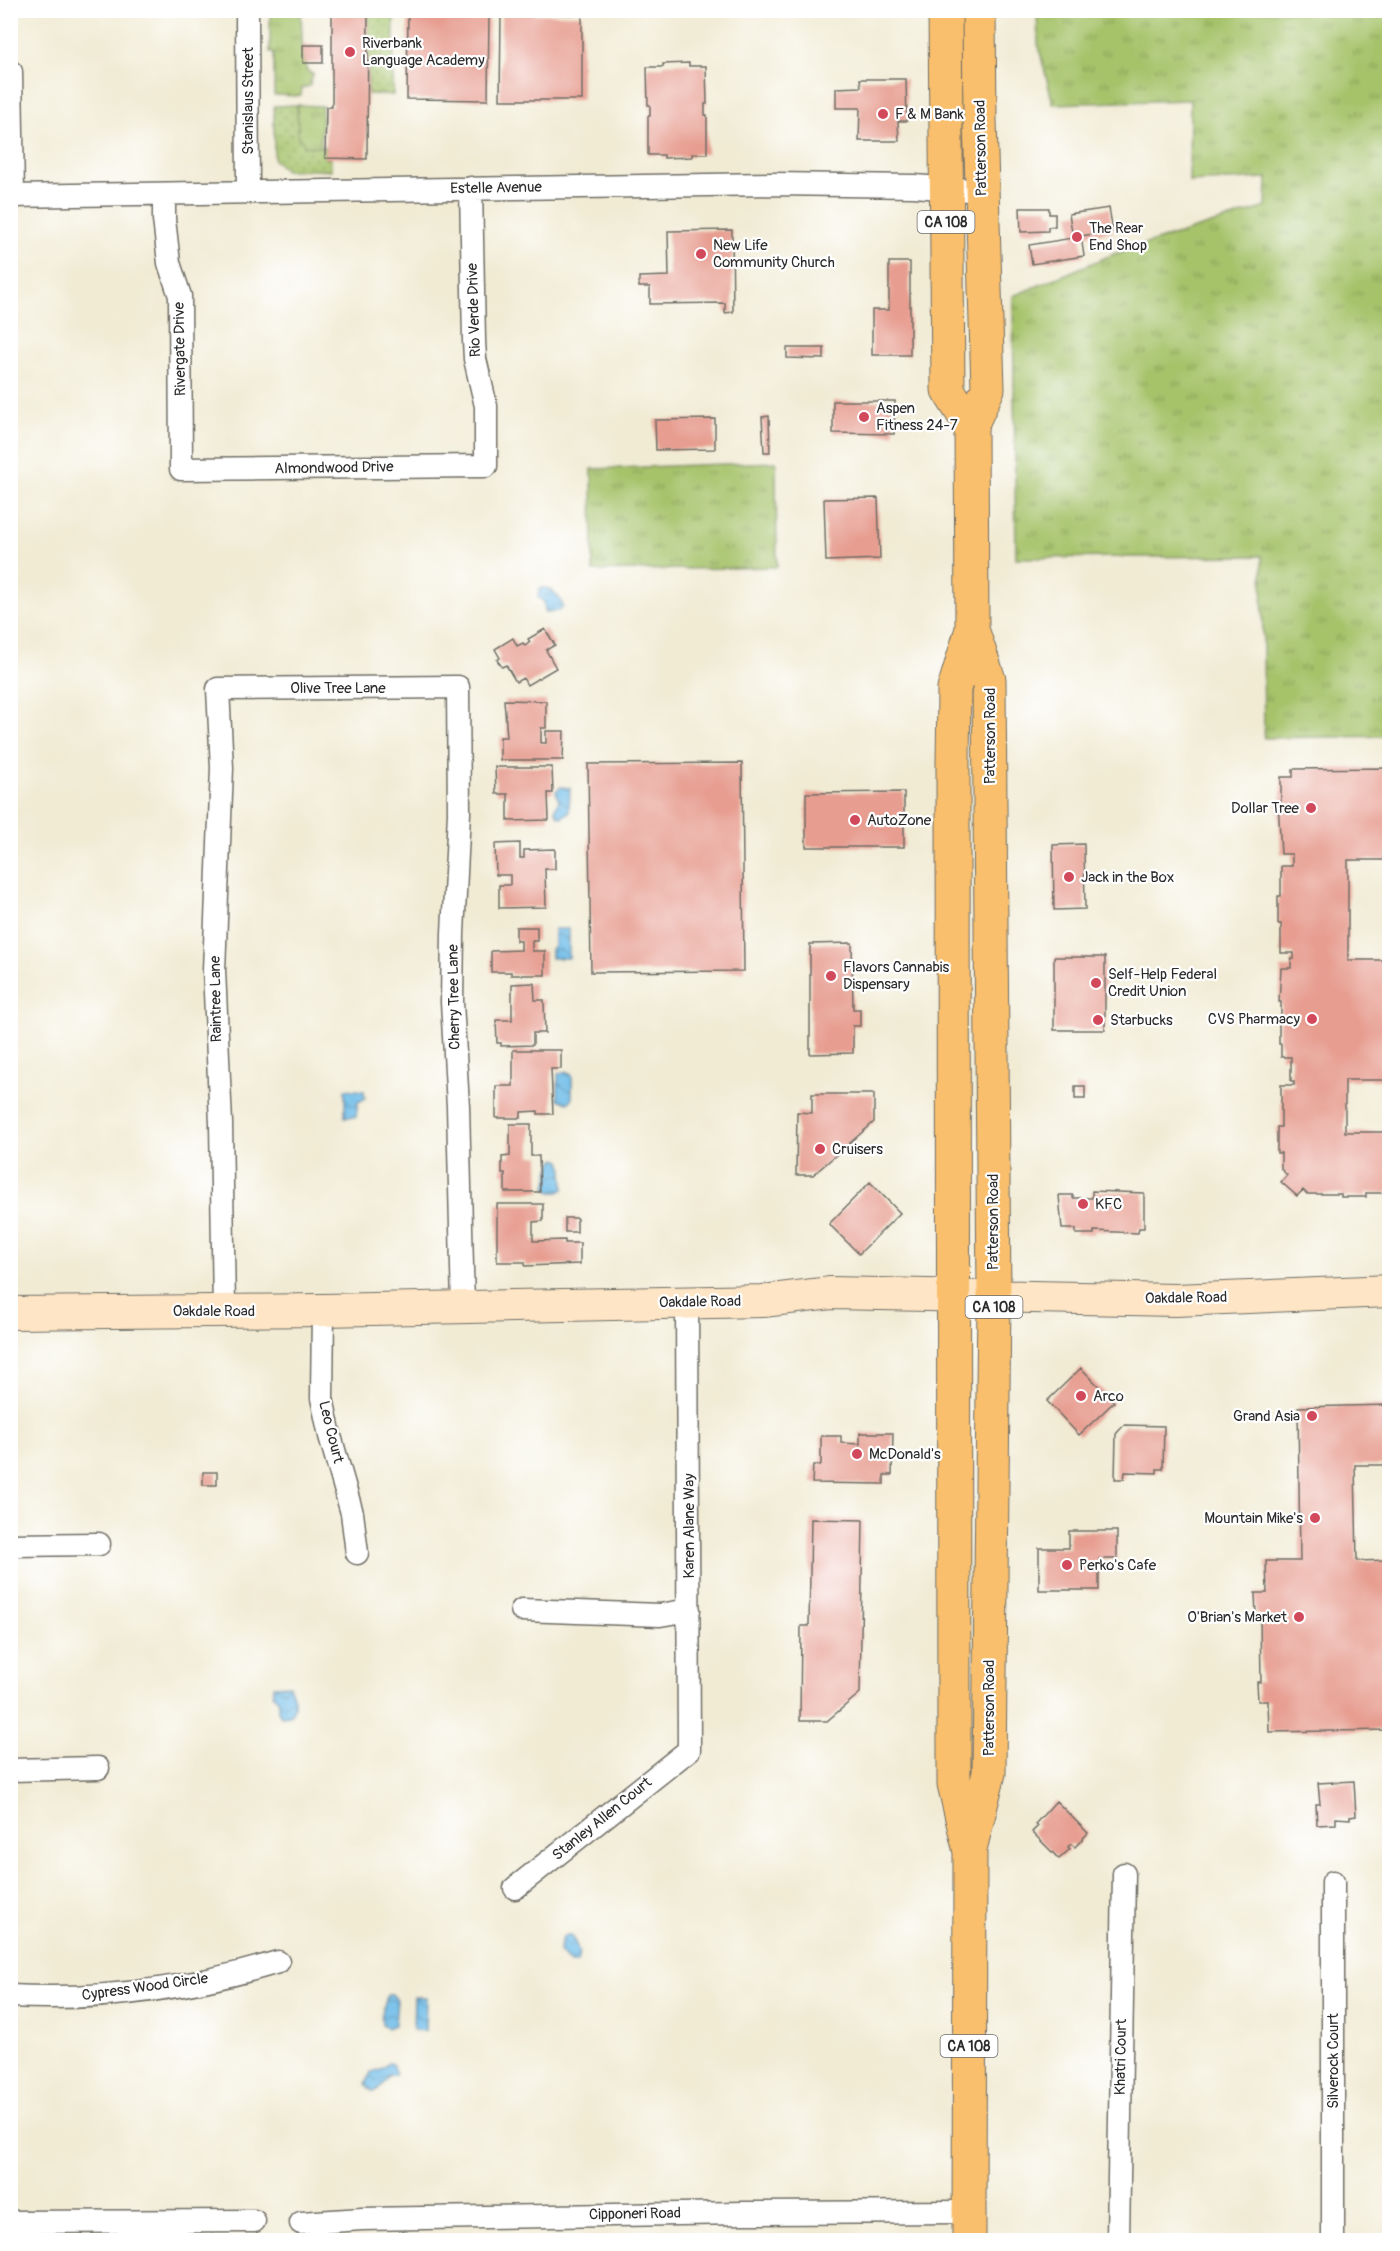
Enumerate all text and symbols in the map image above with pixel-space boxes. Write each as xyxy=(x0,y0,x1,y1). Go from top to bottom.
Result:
place label: Riverbank Language Academy xyxy=(362,34,485,70)
marker: Riverbank Language Academy xyxy=(343,45,357,59)
street label: Stanislaus Street xyxy=(239,46,258,155)
street label: Patterson Road xyxy=(971,100,991,196)
place label: F & M Bank xyxy=(895,105,964,124)
marker: F & M Bank xyxy=(876,107,890,121)
street label: Estelle Avenue xyxy=(450,178,543,198)
road number: CA 108 xyxy=(918,211,974,233)
place label: The Rear End Shop xyxy=(1089,219,1147,255)
marker: The Rear End Shop xyxy=(1070,230,1084,244)
place label: New Life Community Church xyxy=(713,236,835,272)
marker: New Life Community Church xyxy=(694,247,708,261)
street label: Rio Verde Drive xyxy=(463,262,485,357)
street label: Rivergate Drive xyxy=(170,301,190,396)
place label: Aspen Fitness 24-7 xyxy=(876,399,958,435)
marker: Aspen Fitness 24-7 xyxy=(857,410,871,424)
street label: Almondwood Drive xyxy=(274,457,394,479)
street label: Olive Tree Lane xyxy=(290,679,386,698)
street label: Patterson Road xyxy=(981,688,1000,784)
place label: Dollar Tree xyxy=(1231,799,1300,818)
marker: Dollar Tree xyxy=(1304,801,1318,815)
place label: AutoZone xyxy=(867,811,932,830)
marker: AutoZone xyxy=(848,813,862,827)
place label: Jack in the Box xyxy=(1081,868,1174,887)
marker: Jack in the Box xyxy=(1062,870,1076,884)
street label: Cherry Tree Lane xyxy=(444,943,464,1050)
street label: Raintree Lane xyxy=(206,955,226,1042)
place label: Flavors Cannabis Dispensary xyxy=(843,958,949,994)
place label: Self-Help Federal Credit Union xyxy=(1108,965,1217,1001)
marker: Flavors Cannabis Dispensary xyxy=(824,969,838,983)
marker: Self-Help Federal Credit Union xyxy=(1089,976,1103,990)
place label: CVS Pharmacy xyxy=(1208,1010,1301,1029)
place label: Starbucks xyxy=(1110,1011,1173,1030)
marker: CVS Pharmacy xyxy=(1305,1012,1319,1026)
marker: Starbucks xyxy=(1091,1013,1105,1027)
place label: Cruisers xyxy=(832,1140,883,1159)
marker: Cruisers xyxy=(813,1142,827,1156)
street label: Patterson Road xyxy=(984,1174,1003,1270)
place label: KFC xyxy=(1095,1195,1122,1214)
marker: KFC xyxy=(1076,1197,1090,1211)
street label: Oakdale Road xyxy=(1145,1288,1227,1308)
street label: Oakdale Road xyxy=(659,1292,741,1312)
road number: CA 108 xyxy=(966,1296,1022,1318)
street label: Oakdale Road xyxy=(173,1302,255,1321)
place label: Arco xyxy=(1093,1387,1124,1406)
marker: Arco xyxy=(1074,1389,1088,1403)
street label: Leo Court xyxy=(314,1399,348,1466)
place label: Grand Asia xyxy=(1233,1407,1300,1426)
marker: Grand Asia xyxy=(1305,1409,1319,1423)
place label: McDonald's xyxy=(869,1445,941,1464)
marker: McDonald's xyxy=(850,1447,864,1461)
street label: Karen Alane Way xyxy=(680,1473,699,1579)
place label: Mountain Mike's xyxy=(1204,1509,1303,1528)
marker: Mountain Mike's xyxy=(1308,1511,1322,1525)
place label: Perko's Cafe xyxy=(1079,1556,1157,1575)
marker: Perko's Cafe xyxy=(1060,1558,1074,1572)
place label: O'Brian's Market xyxy=(1187,1608,1288,1627)
marker: O'Brian's Market xyxy=(1292,1610,1306,1624)
street label: Patterson Road xyxy=(980,1660,999,1756)
street label: Stanley Allen Court xyxy=(548,1773,656,1865)
street label: Cypress Wood Circle xyxy=(81,1969,210,2005)
street label: Silverock Court xyxy=(1324,2012,1343,2109)
street label: Khatri Court xyxy=(1111,2018,1131,2095)
road number: CA 108 xyxy=(940,2035,998,2057)
street label: Cipponeri Road xyxy=(589,2204,681,2224)

